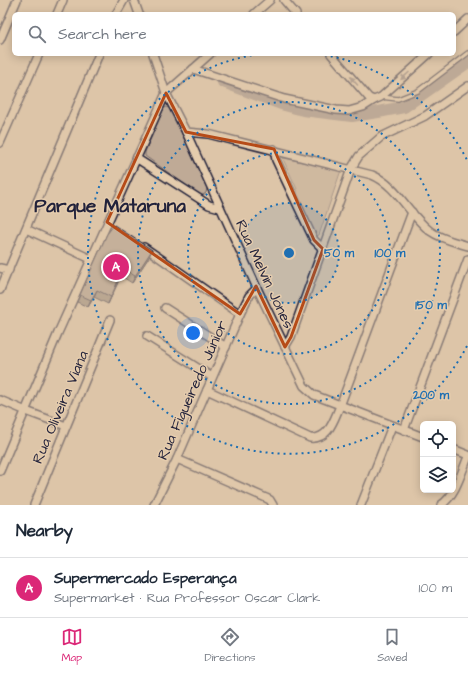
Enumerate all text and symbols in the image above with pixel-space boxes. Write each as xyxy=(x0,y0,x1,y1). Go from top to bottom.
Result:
search box xyxy=(12,12,456,56)
icon: search xyxy=(26,23,48,45)
text: Search here xyxy=(58,24,147,45)
one-way arrow xyxy=(400,71,410,80)
one-way arrow xyxy=(350,76,359,86)
district label: Parque Mataruna xyxy=(34,193,186,220)
street label: Rua Melvin Jones xyxy=(230,216,299,333)
text: 50 m xyxy=(324,245,355,262)
text: 100 m xyxy=(375,245,406,262)
centre of rings xyxy=(282,246,296,260)
pin: A xyxy=(103,252,129,282)
text: 150 m xyxy=(415,297,448,314)
street label: Rua Figueiredo Júnior xyxy=(152,317,234,464)
your location xyxy=(183,323,203,343)
street label: Rua Oliveira Viana xyxy=(27,347,94,467)
text: 200 m xyxy=(412,387,450,404)
map controls xyxy=(420,421,456,493)
button: locate xyxy=(420,421,456,457)
button: layers xyxy=(420,457,456,493)
text: Nearby xyxy=(16,519,73,543)
text: Supermercado Esperança xyxy=(54,568,237,589)
text: A xyxy=(25,579,33,597)
text: 100 m xyxy=(419,579,452,597)
text: Supermarket · Rua Professor Oscar Clark xyxy=(54,589,320,607)
tab: Map xyxy=(61,626,83,665)
tab: Directions xyxy=(204,626,256,665)
tab: Saved xyxy=(377,626,407,665)

